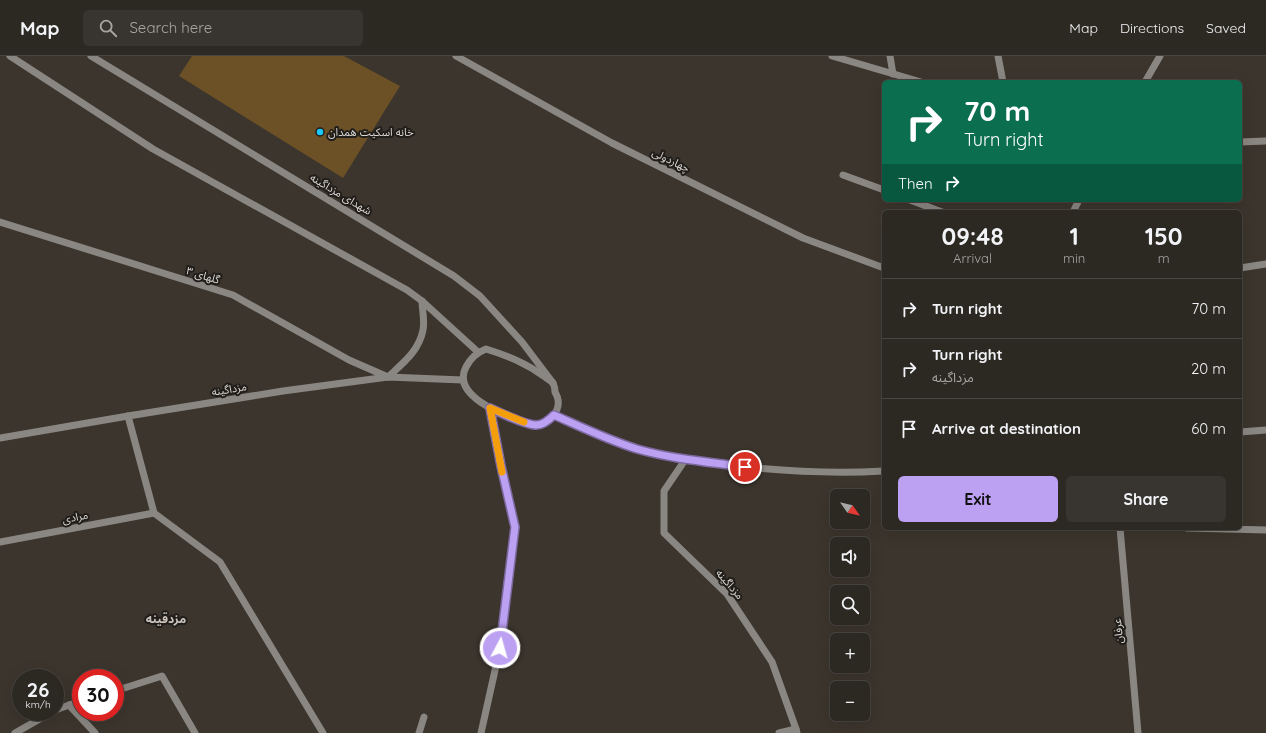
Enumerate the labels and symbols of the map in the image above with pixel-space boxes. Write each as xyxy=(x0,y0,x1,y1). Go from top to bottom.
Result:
place label: خانه اسكيت همدان xyxy=(328,125,414,139)
marker: خانه اسكيت همدان xyxy=(315,127,325,137)
street label: چهاردولی xyxy=(649,145,693,176)
street label: شهدای مزداگینه xyxy=(308,170,375,218)
street label: گلهای ۳ xyxy=(185,263,222,287)
street label: مزداگینه xyxy=(210,379,248,399)
pin xyxy=(728,450,762,484)
north arrow xyxy=(830,489,870,529)
street label: مرادی xyxy=(61,508,89,526)
street label: مزداگینه xyxy=(713,566,747,602)
district label: مزدقینه xyxy=(146,611,186,626)
street label: عرفان xyxy=(1110,617,1126,644)
position arrow xyxy=(479,627,521,669)
speed limit sign: 30 xyxy=(72,669,124,721)

